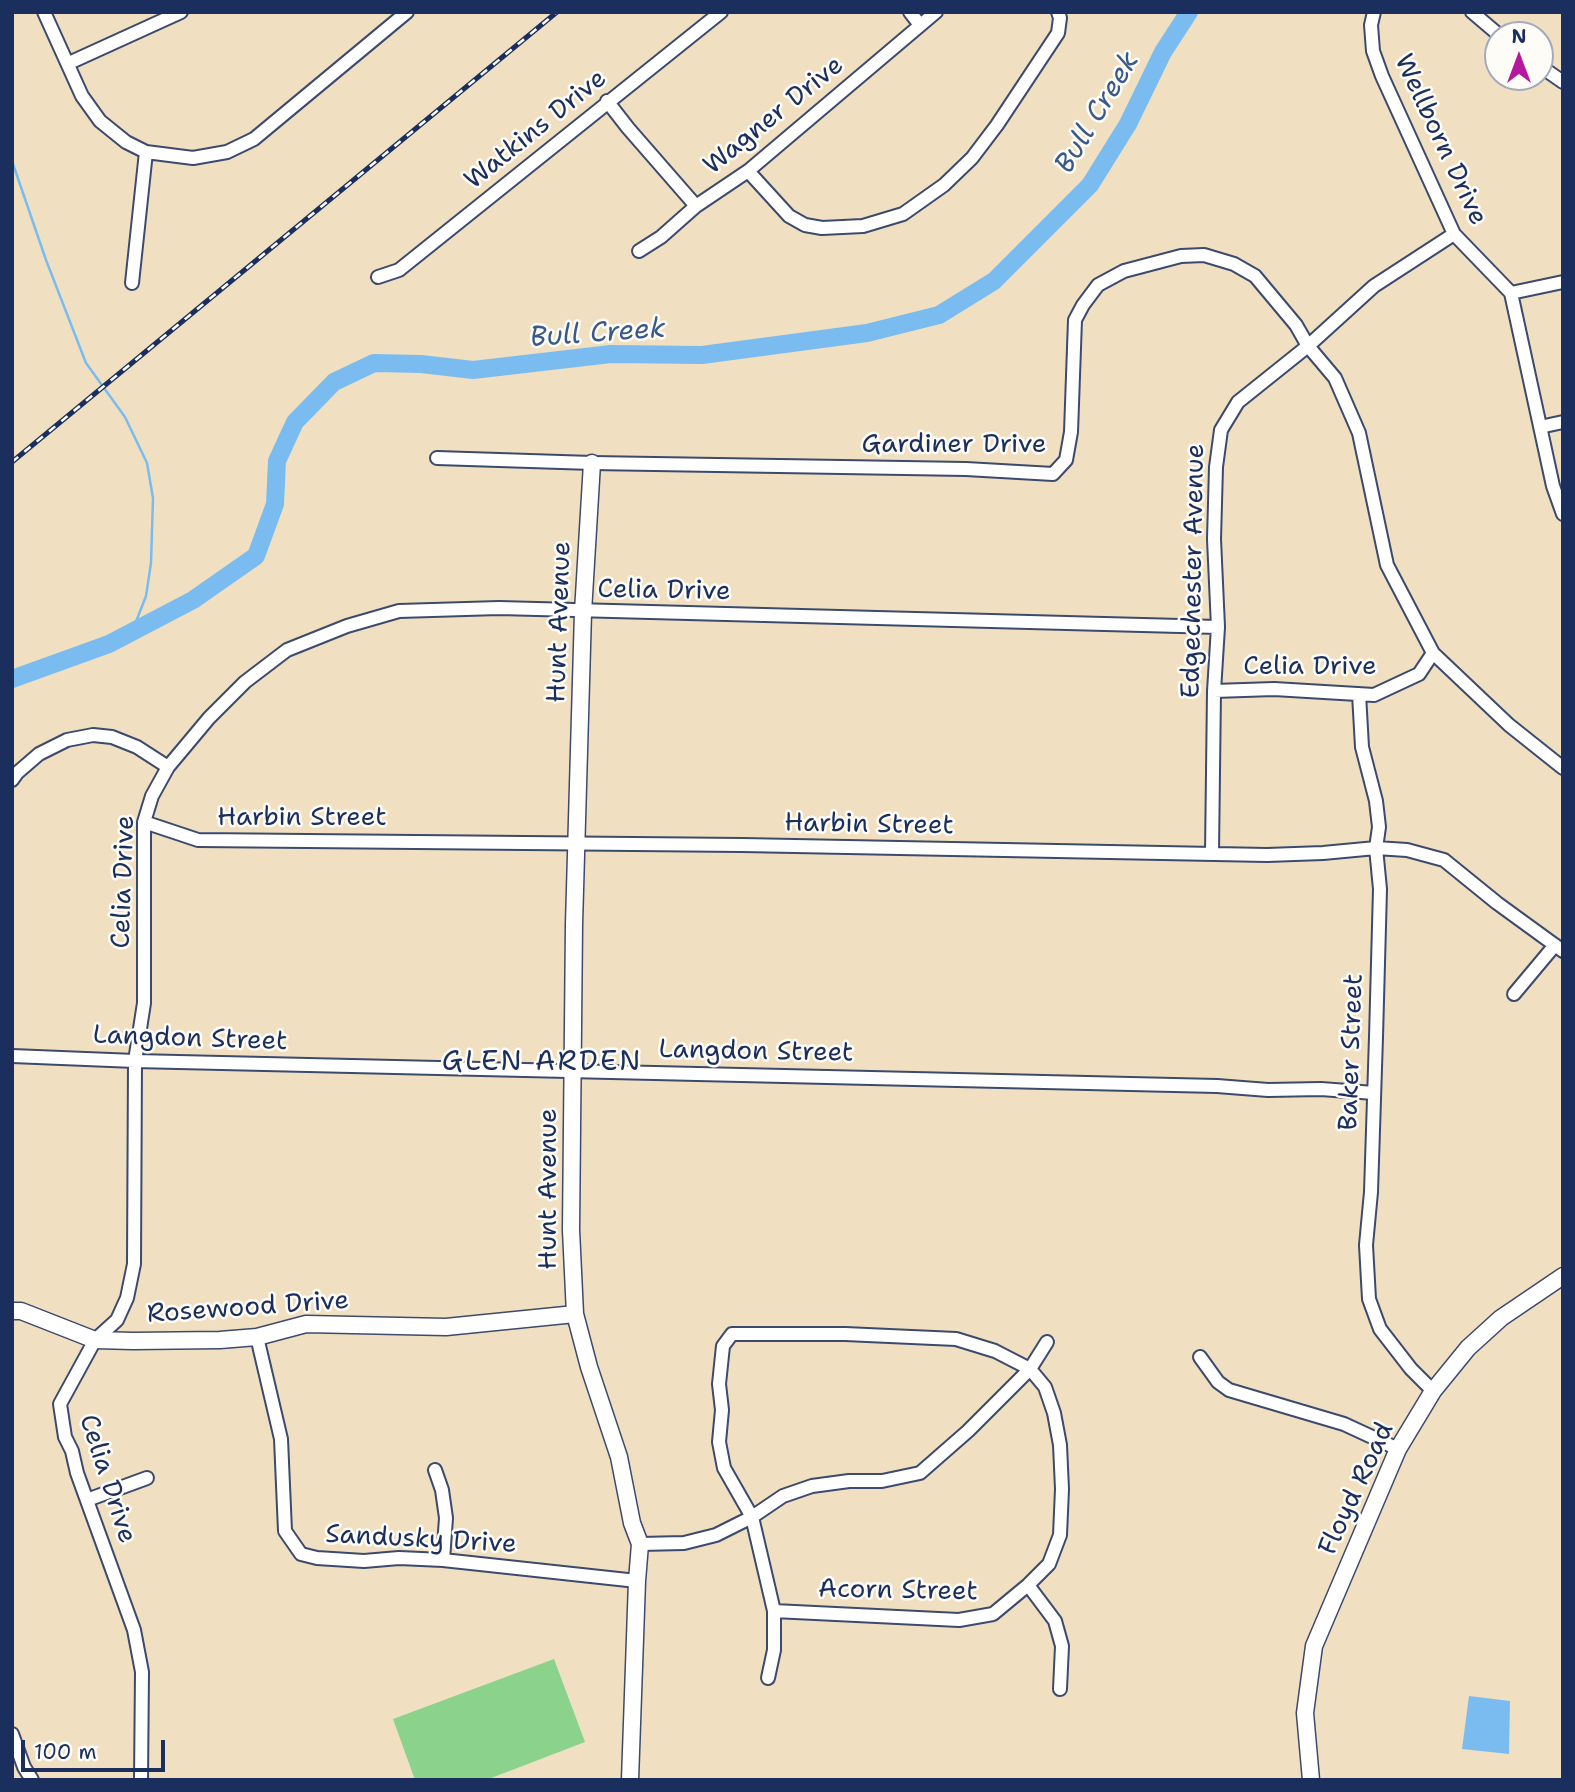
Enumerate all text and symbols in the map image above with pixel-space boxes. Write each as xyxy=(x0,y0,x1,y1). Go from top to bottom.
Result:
north arrow xyxy=(1484,21,1554,91)
text: N xyxy=(1511,24,1527,49)
water label: Bull Creek xyxy=(1049,46,1147,180)
street label: Wagner Drive xyxy=(698,50,850,182)
street label: Wellborn Drive xyxy=(1387,50,1493,230)
street label: Watkins Drive xyxy=(459,63,613,197)
water label: Bull Creek xyxy=(529,312,667,356)
street label: Gardiner Drive xyxy=(862,429,1046,461)
street label: Edgechester Avenue xyxy=(1176,443,1212,699)
street label: Hunt Avenue xyxy=(542,541,578,703)
street label: Celia Drive xyxy=(597,574,731,608)
street label: Celia Drive xyxy=(1243,651,1377,683)
street label: Harbin Street xyxy=(217,802,387,834)
street label: Harbin Street xyxy=(784,808,954,842)
street label: Celia Drive xyxy=(106,815,142,949)
street label: Baker Street xyxy=(1334,973,1370,1131)
street label: Langdon Street xyxy=(92,1020,288,1058)
street label: Langdon Street xyxy=(658,1035,854,1069)
district label: GLEN ARDEN xyxy=(443,1046,641,1080)
street label: Hunt Avenue xyxy=(533,1108,565,1270)
street label: Rosewood Drive xyxy=(146,1285,350,1331)
street label: Celia Drive xyxy=(72,1411,142,1547)
street label: Floyd Road xyxy=(1313,1418,1401,1560)
street label: Sandusky Drive xyxy=(325,1519,517,1561)
street label: Acorn Street xyxy=(818,1574,978,1608)
scale bar xyxy=(24,1726,168,1770)
text: 100 m xyxy=(34,1738,97,1766)

